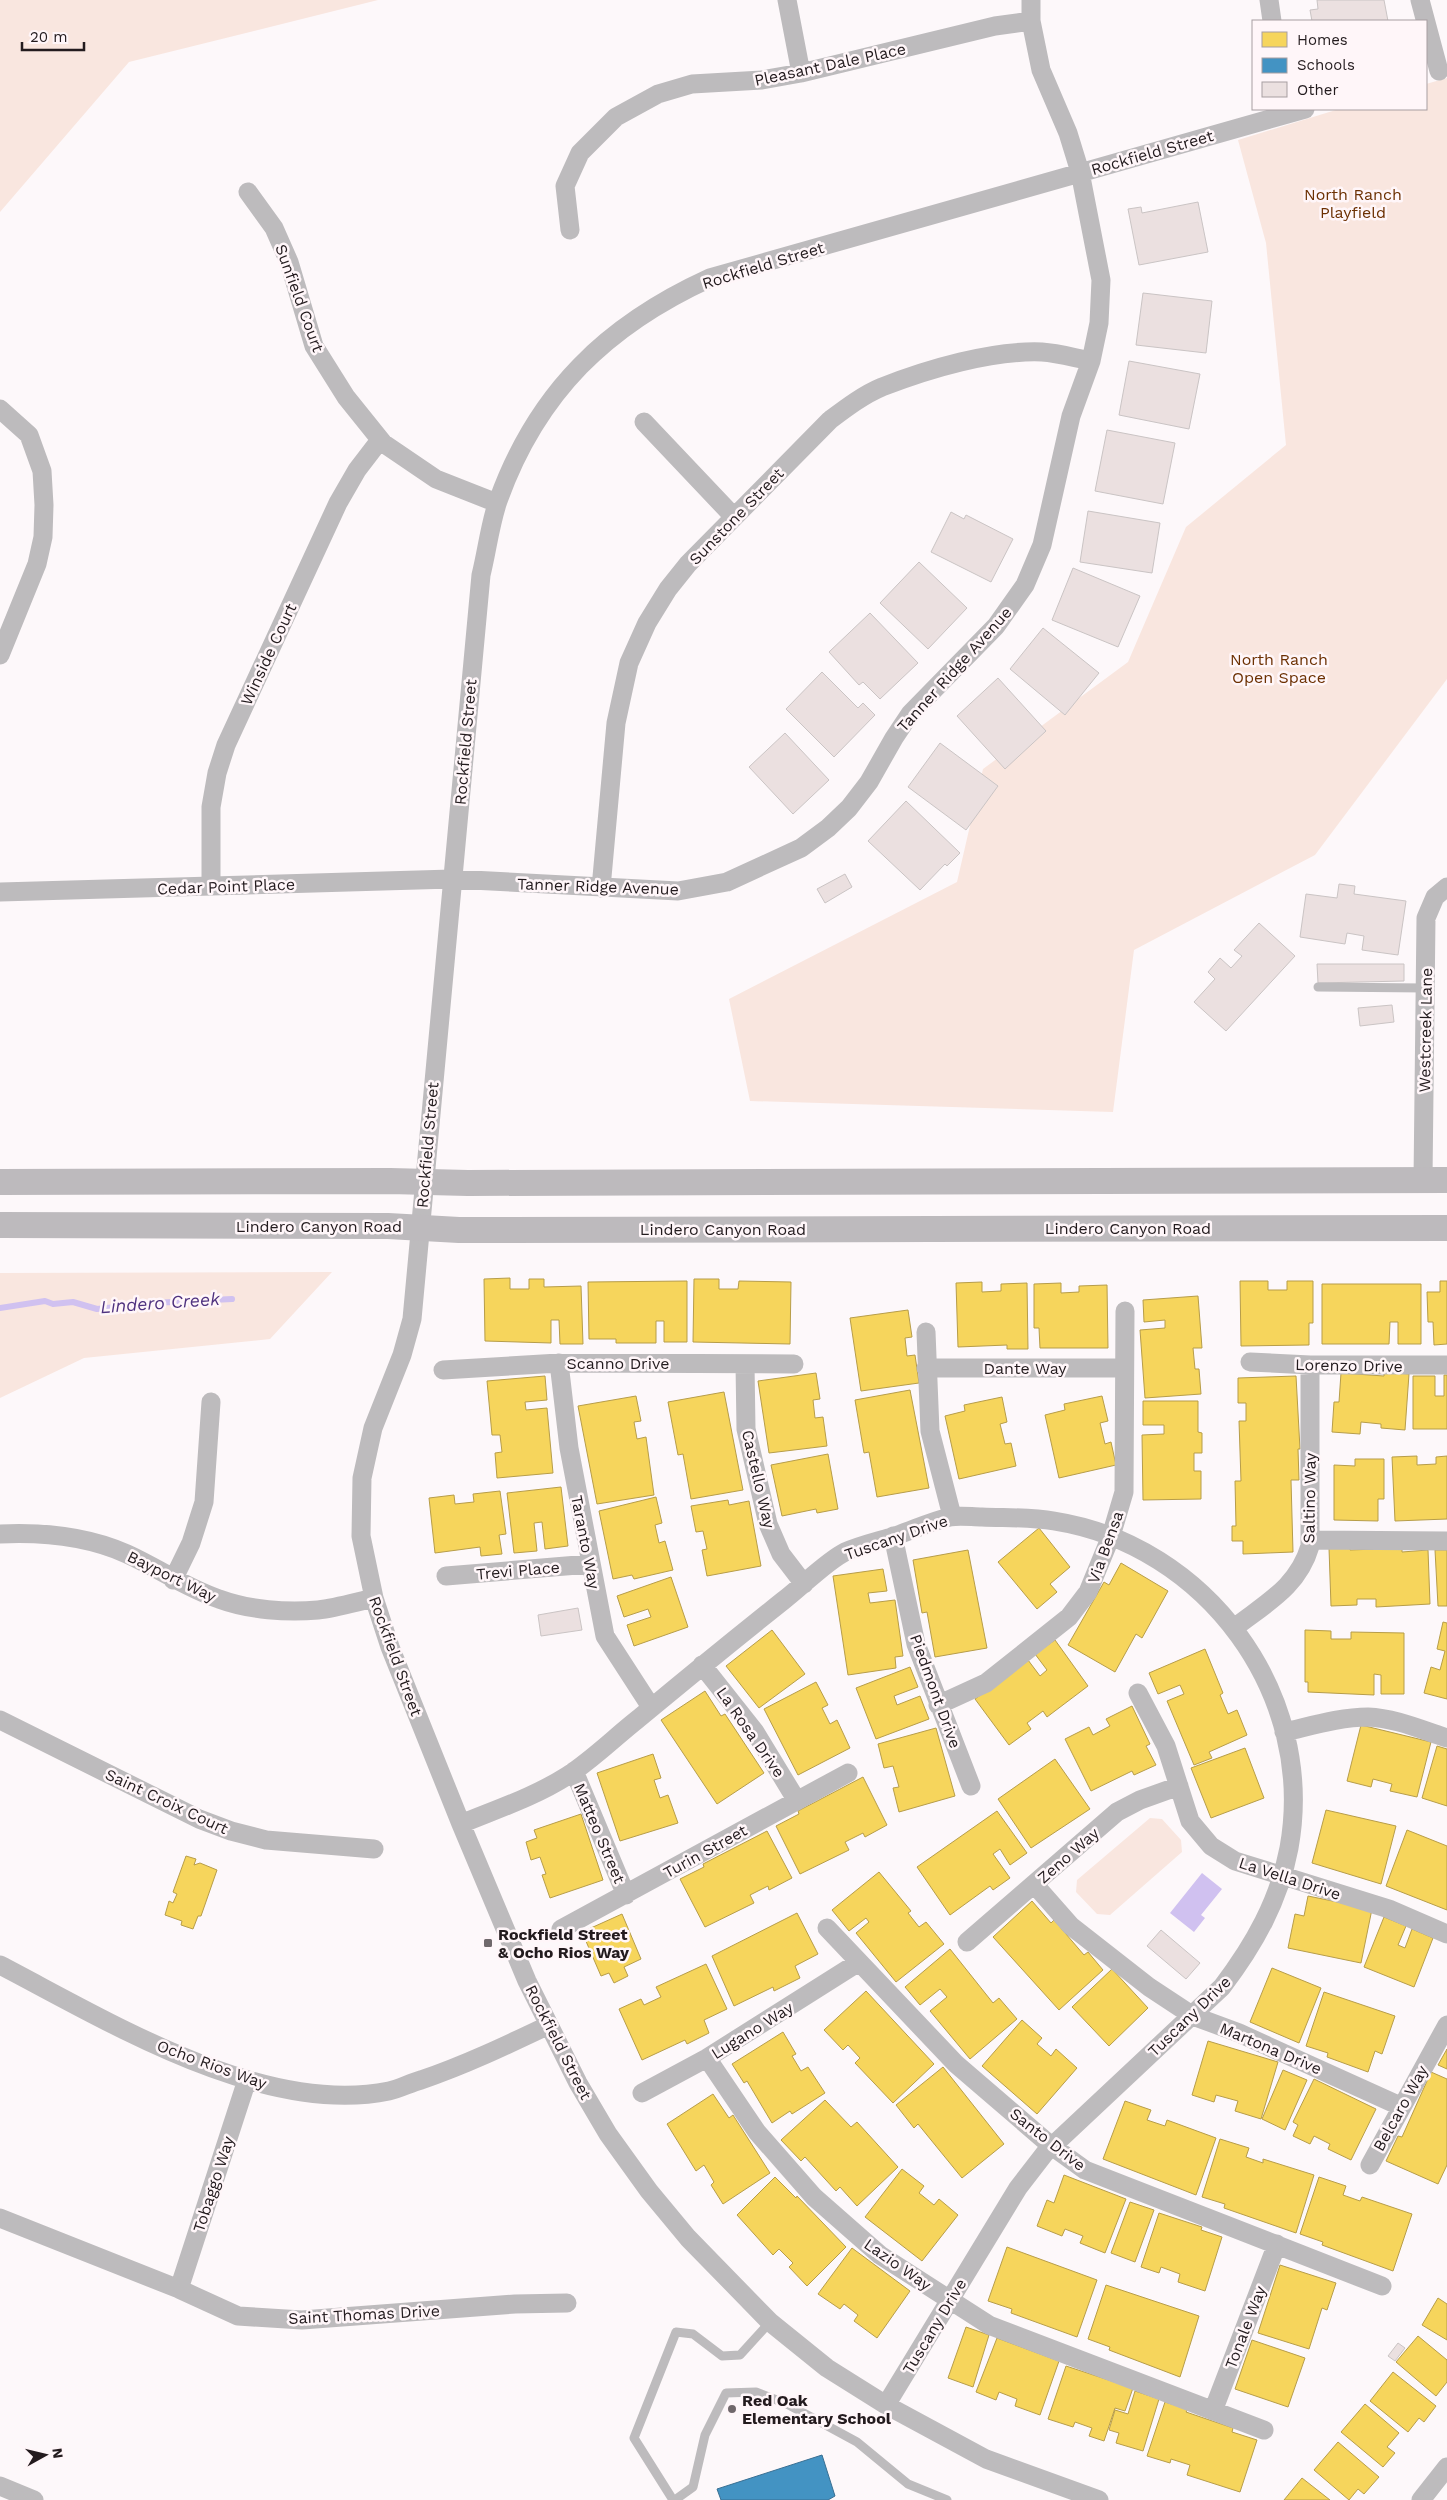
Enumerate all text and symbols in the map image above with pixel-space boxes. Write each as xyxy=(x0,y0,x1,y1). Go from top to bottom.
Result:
scale bar xyxy=(22,20,85,52)
legend xyxy=(1252,20,1427,110)
text: 20 m xyxy=(30,28,68,46)
text: Homes xyxy=(1297,31,1348,49)
street label: Pleasant Dale Place xyxy=(753,39,908,90)
text: Schools xyxy=(1297,56,1355,74)
text: Other xyxy=(1297,81,1339,99)
street label: Rockfield Street xyxy=(1089,126,1216,179)
park label: North Ranch Playfield xyxy=(1304,185,1402,222)
street label: Rockfield Street xyxy=(700,238,827,293)
street label: Sunfield Court xyxy=(271,242,328,355)
street label: Sunstone Street xyxy=(685,464,788,569)
street label: Winside Court xyxy=(237,600,300,708)
street label: Tanner Ridge Avenue xyxy=(893,603,1016,736)
park label: North Ranch Open Space xyxy=(1230,650,1328,687)
street label: Rockfield Street xyxy=(451,678,480,806)
street label: Tanner Ridge Avenue xyxy=(517,874,679,899)
street label: Cedar Point Place xyxy=(157,875,295,898)
street label: Westcreek Lane xyxy=(1415,967,1436,1093)
street label: Rockfield Street xyxy=(413,1081,442,1209)
street label: Lindero Canyon Road xyxy=(236,1217,402,1236)
street label: Lindero Canyon Road xyxy=(1045,1219,1211,1238)
street label: Lindero Canyon Road xyxy=(640,1220,806,1239)
water label: Lindero Creek xyxy=(99,1288,222,1317)
street label: Scanno Drive xyxy=(567,1354,669,1373)
street label: Lorenzo Drive xyxy=(1295,1355,1403,1376)
street label: Dante Way xyxy=(984,1359,1067,1378)
street label: Castello Way xyxy=(738,1428,779,1531)
street label: Saltino Way xyxy=(1299,1452,1320,1544)
street label: Taranto Way xyxy=(567,1494,604,1591)
street label: Via Bensa xyxy=(1084,1508,1127,1586)
street label: Tuscany Drive xyxy=(842,1511,950,1564)
street label: Bayport Way xyxy=(124,1547,220,1606)
street label: Trevi Place xyxy=(475,1557,561,1584)
street label: Rockfield Street xyxy=(365,1594,426,1719)
street label: Piedmont Drive xyxy=(906,1632,965,1751)
street label: La Rosa Drive xyxy=(712,1683,789,1781)
street label: Saint Croix Court xyxy=(102,1765,231,1838)
street label: Matteo Street xyxy=(570,1780,629,1886)
street label: Turin Street xyxy=(660,1820,751,1882)
street label: Zeno Way xyxy=(1034,1823,1103,1887)
street label: La Vella Drive xyxy=(1237,1853,1343,1904)
place label: Rockfield Street & Ocho Rios Way xyxy=(498,1925,630,1962)
marker: Rockfield Street & Ocho Rios Way xyxy=(482,1937,494,1949)
street label: Tuscany Drive xyxy=(1144,1972,1235,2061)
street label: Rockfield Street xyxy=(521,1982,596,2103)
street label: Lugano Way xyxy=(708,1997,797,2063)
street label: Martona Drive xyxy=(1217,2018,1325,2078)
street label: Ocho Rios Way xyxy=(154,2036,270,2093)
street label: Belcaro Way xyxy=(1369,2061,1432,2154)
street label: Santo Drive xyxy=(1006,2104,1089,2175)
street label: Tobaggo Way xyxy=(189,2133,238,2235)
street label: Lazio Way xyxy=(860,2234,936,2295)
street label: Tuscany Drive xyxy=(899,2275,970,2377)
street label: Tonale Way xyxy=(1221,2282,1270,2371)
street label: Saint Thomas Drive xyxy=(288,2301,440,2328)
place label: Red Oak Elementary School xyxy=(742,2391,892,2428)
marker: Red Oak Elementary School xyxy=(726,2403,738,2415)
north arrow xyxy=(20,2430,70,2480)
text: N xyxy=(49,2447,67,2459)

